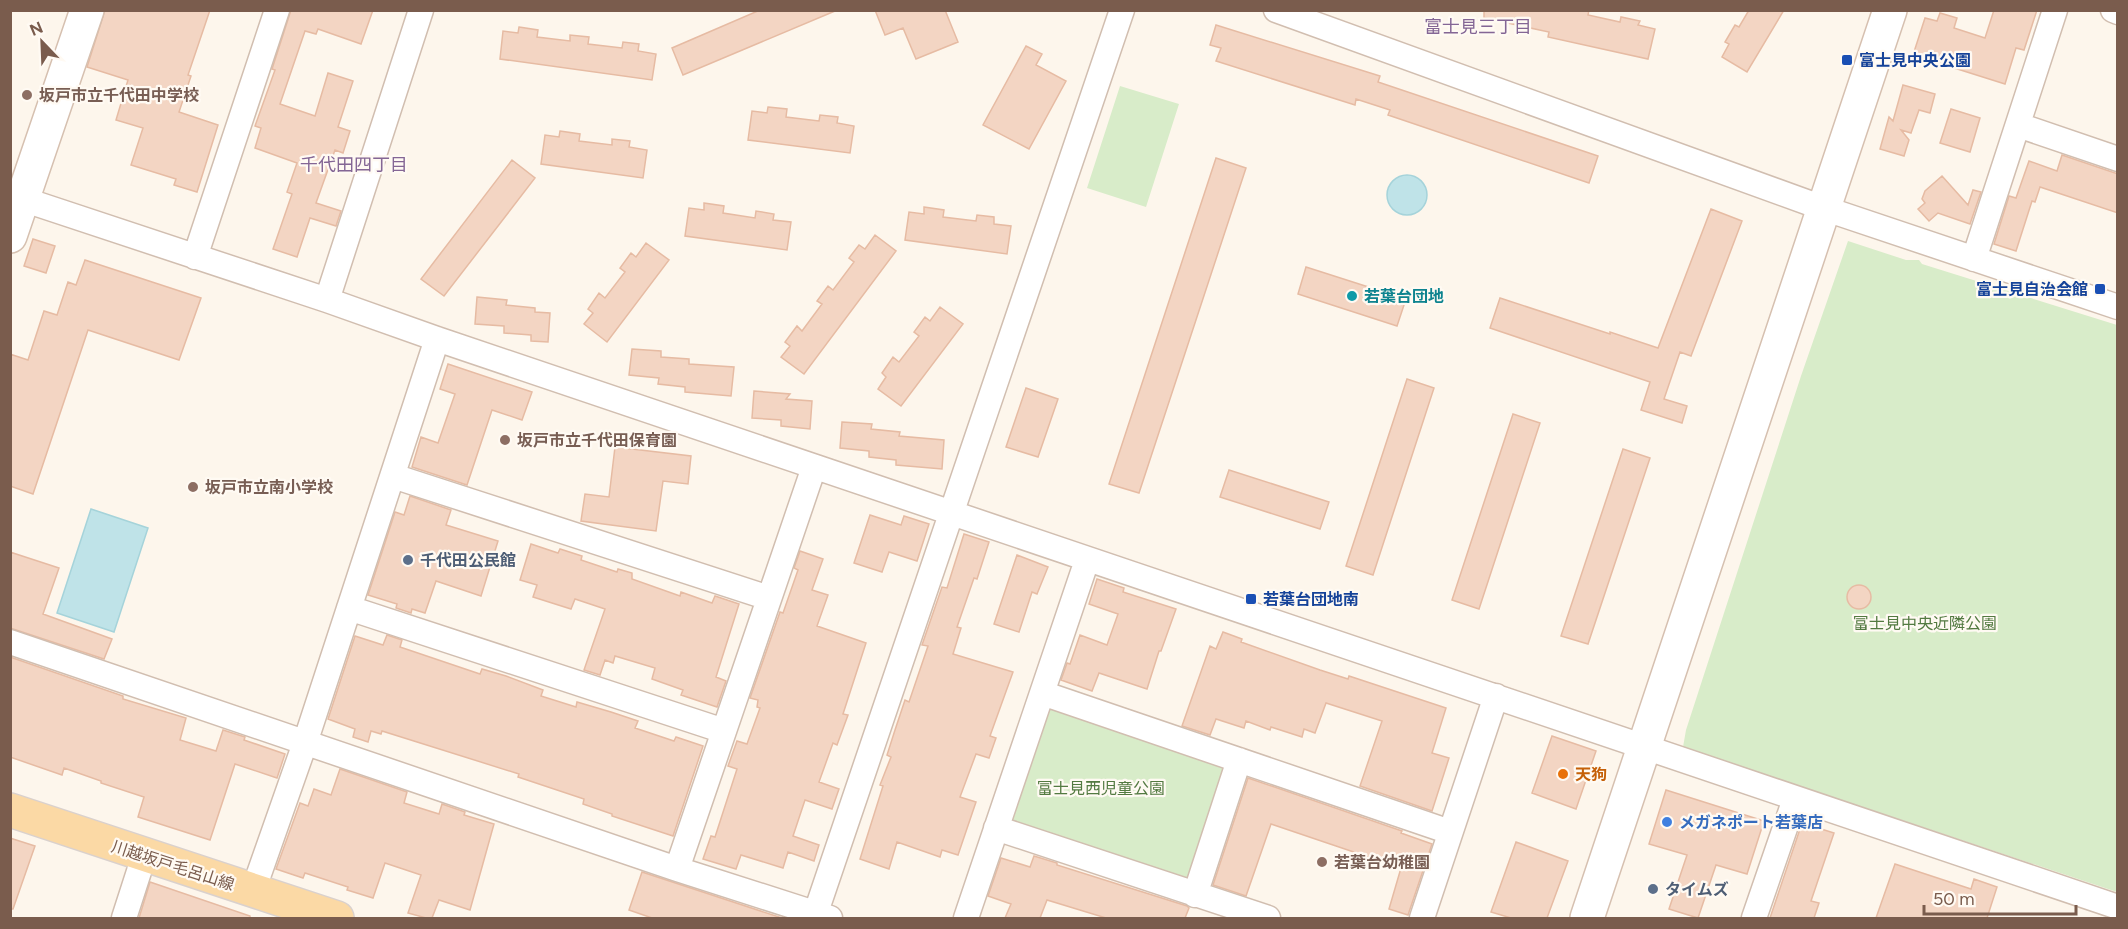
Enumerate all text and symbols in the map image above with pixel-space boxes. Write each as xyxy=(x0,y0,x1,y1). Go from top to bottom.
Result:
north arrow xyxy=(12,12,72,72)
district label: 富士見三丁目 xyxy=(1424,16,1532,38)
text: N xyxy=(27,17,46,40)
place label: 富士見中央公園 xyxy=(1859,51,1971,70)
marker: 富士見中央公園 xyxy=(1840,53,1854,67)
place label: 坂戸市立千代田中学校 xyxy=(39,86,199,105)
marker: 坂戸市立千代田中学校 xyxy=(20,88,34,102)
district label: 千代田四丁目 xyxy=(300,154,408,176)
place label: 富士見自治会館 xyxy=(1976,280,2088,299)
marker: 富士見自治会館 xyxy=(2093,282,2107,296)
place label: 若葉台団地 xyxy=(1364,287,1444,306)
marker: 若葉台団地 xyxy=(1345,289,1359,303)
place label: 坂戸市立千代田保育園 xyxy=(517,431,677,450)
marker: 坂戸市立千代田保育園 xyxy=(498,433,512,447)
place label: 坂戸市立南小学校 xyxy=(205,478,333,497)
marker: 坂戸市立南小学校 xyxy=(186,480,200,494)
place label: 千代田公民館 xyxy=(420,551,516,570)
marker: 千代田公民館 xyxy=(401,553,415,567)
place label: 若葉台団地南 xyxy=(1263,590,1359,609)
marker: 若葉台団地南 xyxy=(1244,592,1258,606)
park label: 富士見中央近隣公園 xyxy=(1853,614,1997,633)
place label: 天狗 xyxy=(1575,765,1607,784)
marker: 天狗 xyxy=(1556,767,1570,781)
park label: 富士見西児童公園 xyxy=(1037,779,1165,798)
place label: メガネポート若葉店 xyxy=(1679,813,1823,832)
marker: メガネポート若葉店 xyxy=(1660,815,1674,829)
street label: 川越坂戸毛呂山線 xyxy=(109,837,237,894)
place label: 若葉台幼稚園 xyxy=(1334,853,1430,872)
marker: 若葉台幼稚園 xyxy=(1315,855,1329,869)
scale bar xyxy=(1924,878,2076,916)
place label: タイムズ xyxy=(1665,880,1729,899)
marker: タイムズ xyxy=(1646,882,1660,896)
text: 50 m xyxy=(1933,888,1975,910)

